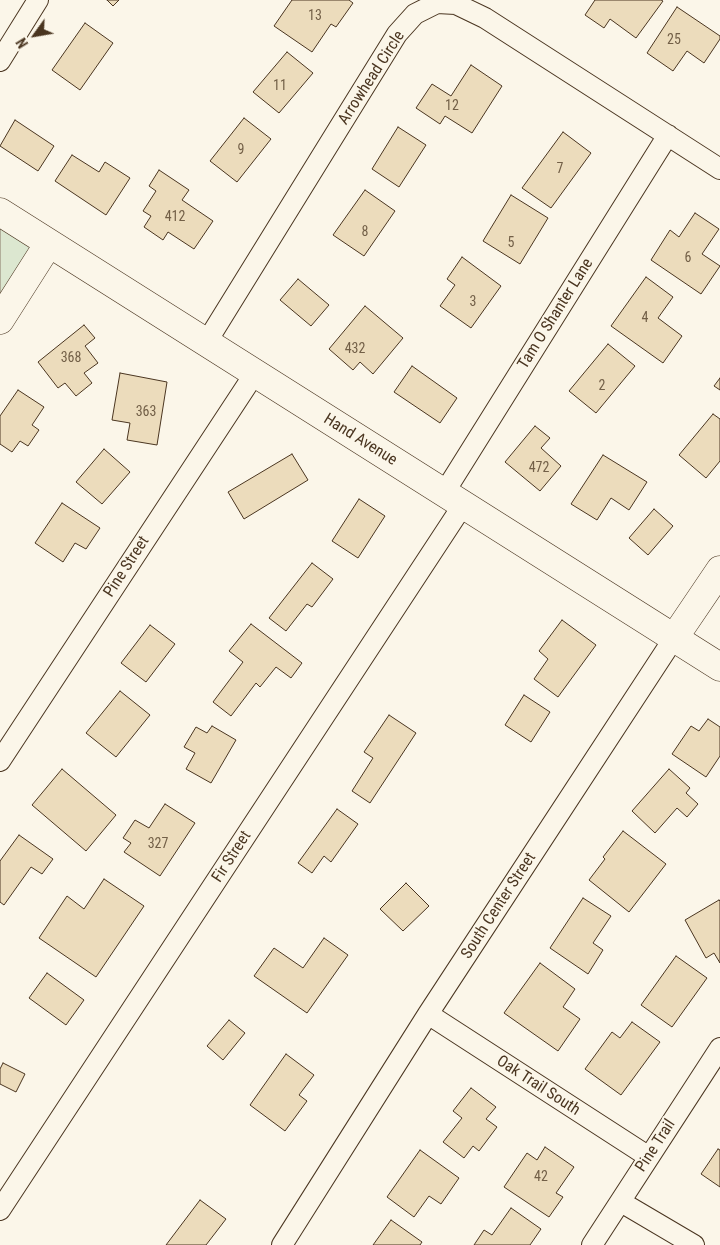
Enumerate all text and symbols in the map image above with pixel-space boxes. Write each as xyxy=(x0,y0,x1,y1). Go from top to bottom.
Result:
house number: 13 xyxy=(308,8,322,24)
north arrow xyxy=(10,10,60,60)
street label: Arrowhead Circle xyxy=(335,28,409,128)
house number: 25 xyxy=(667,32,681,48)
text: N xyxy=(13,35,31,51)
house number: 11 xyxy=(273,78,287,94)
house number: 12 xyxy=(445,98,459,114)
house number: 9 xyxy=(238,142,244,158)
house number: 7 xyxy=(557,161,563,177)
house number: 412 xyxy=(165,209,185,225)
house number: 8 xyxy=(362,224,368,240)
house number: 5 xyxy=(508,235,514,251)
house number: 6 xyxy=(685,250,691,266)
street label: Tam O Shanter Lane xyxy=(514,255,598,373)
house number: 3 xyxy=(470,294,476,310)
house number: 4 xyxy=(642,310,648,326)
house number: 432 xyxy=(345,341,365,357)
house number: 368 xyxy=(61,350,81,366)
house number: 2 xyxy=(599,378,605,394)
house number: 363 xyxy=(136,404,156,420)
street label: Hand Avenue xyxy=(320,410,400,470)
house number: 472 xyxy=(529,460,549,476)
street label: Pine Street xyxy=(100,533,154,601)
street label: Fir Street xyxy=(208,828,256,886)
house number: 327 xyxy=(148,836,168,852)
street label: South Center Street xyxy=(458,849,540,963)
street label: Oak Trail South xyxy=(493,1052,583,1120)
street label: Pine Trail xyxy=(632,1116,680,1176)
house number: 42 xyxy=(534,1169,548,1185)

